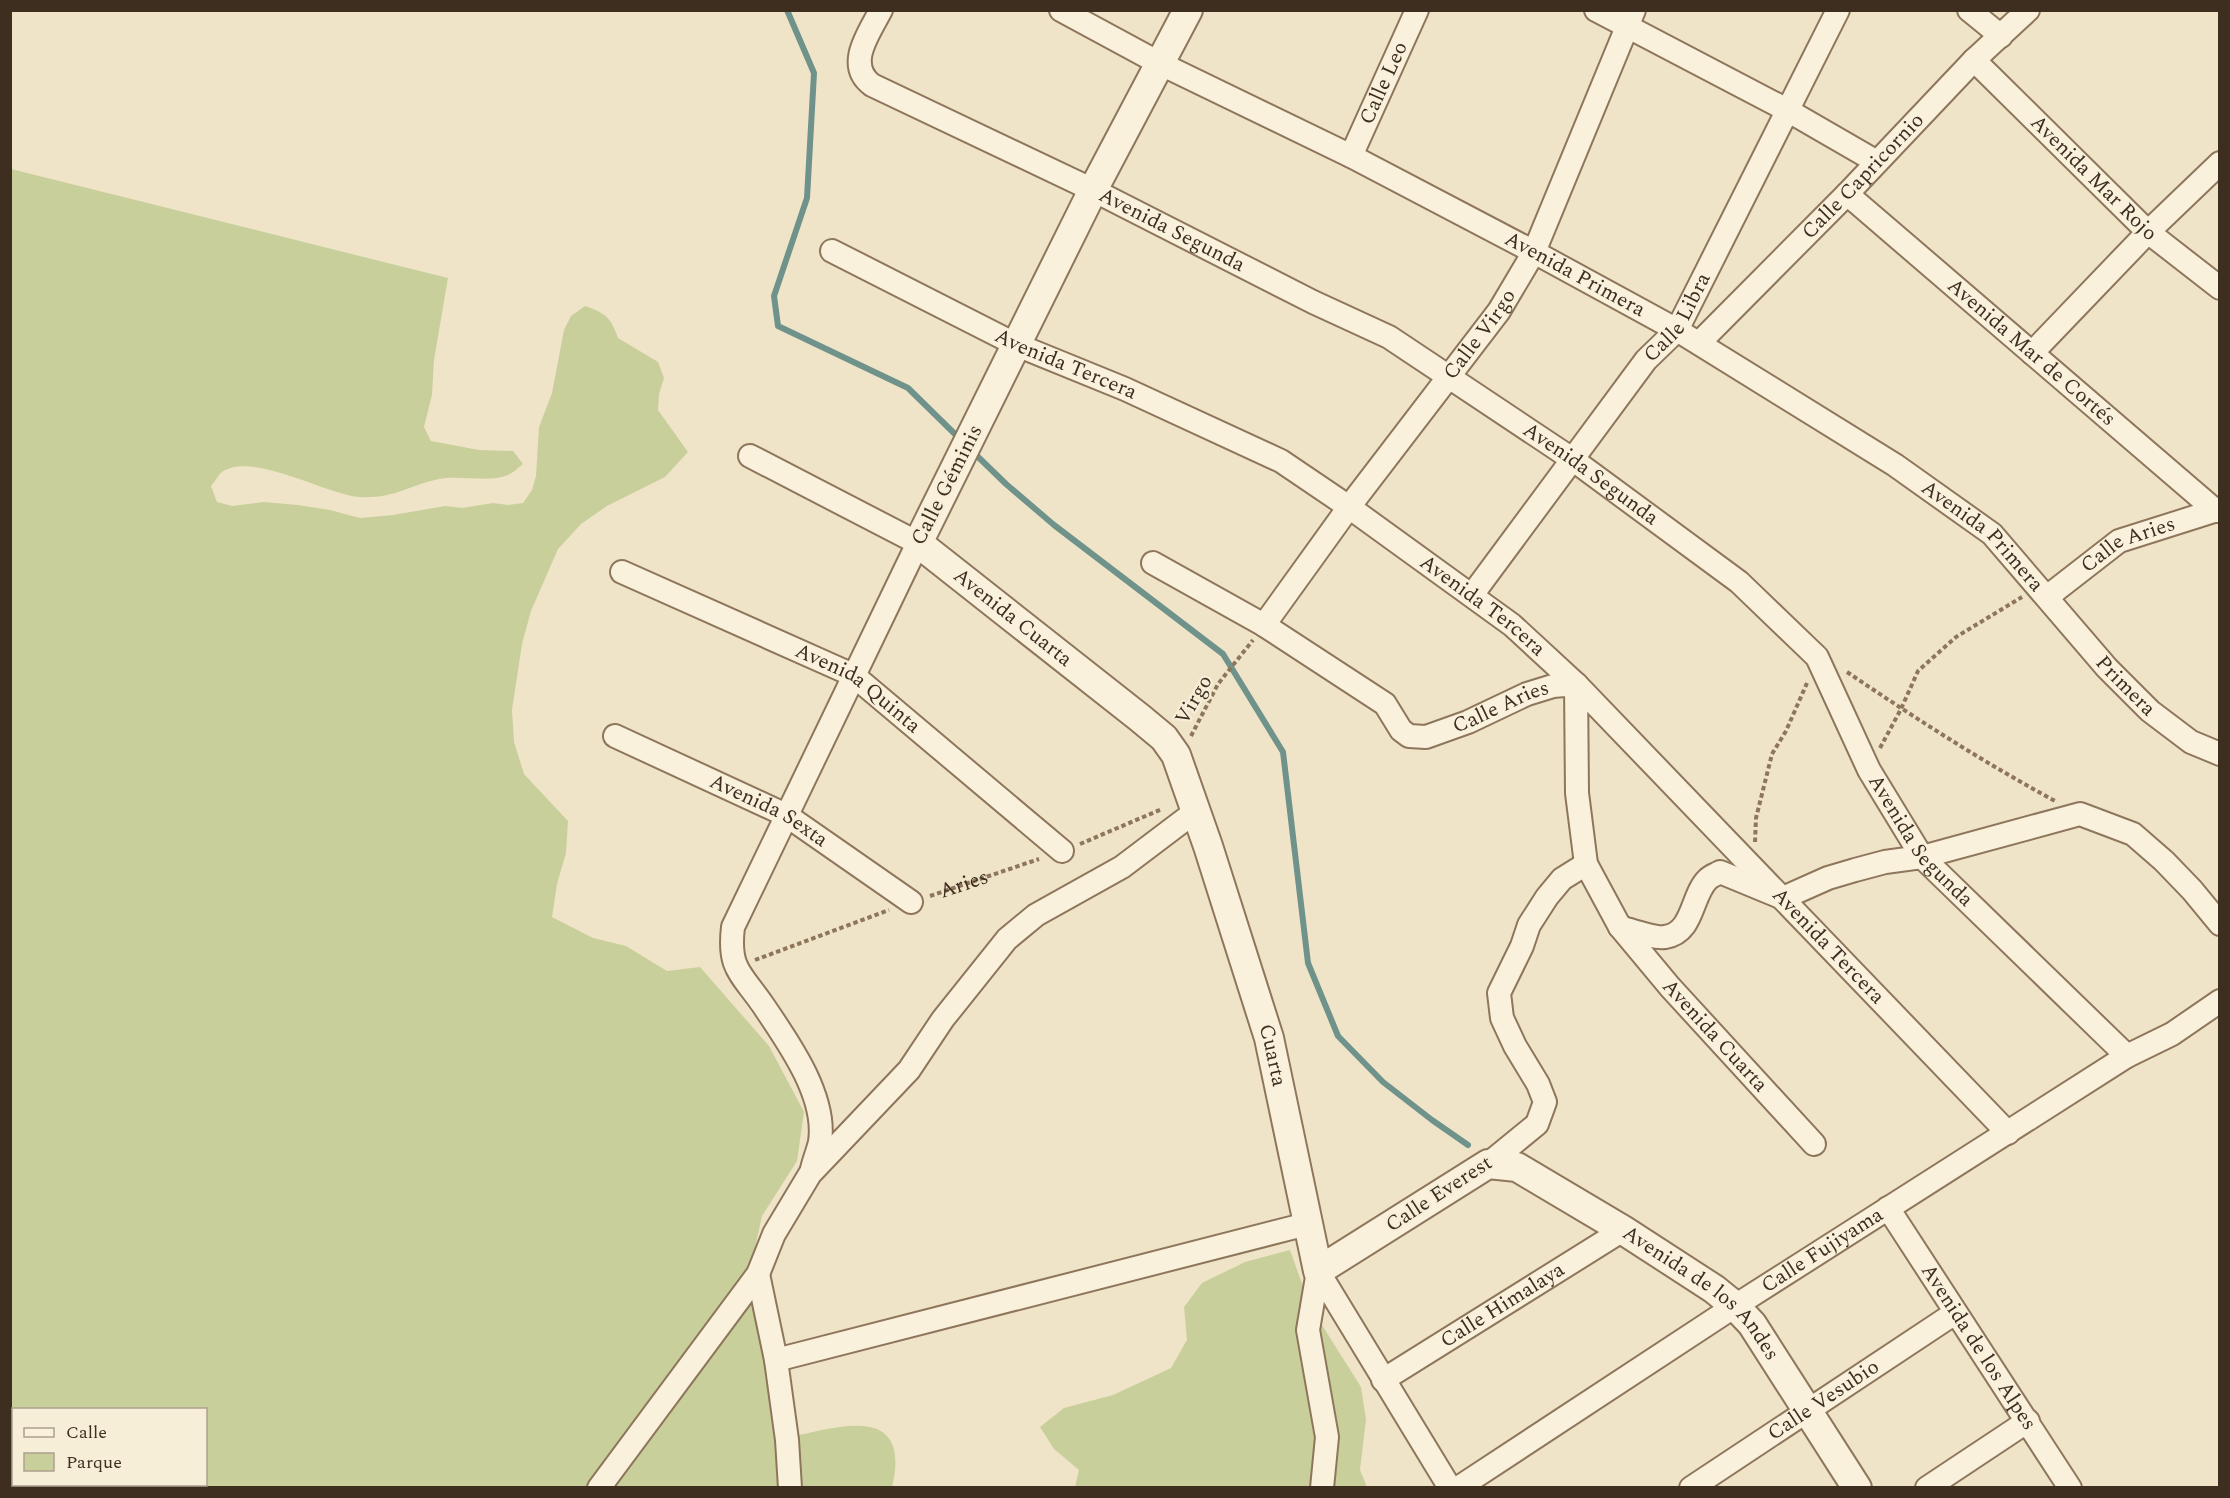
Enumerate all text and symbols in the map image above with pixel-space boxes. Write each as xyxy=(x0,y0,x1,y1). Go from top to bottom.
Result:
street label: Calle Leo xyxy=(1351,36,1417,130)
street label: Calle Capricornio xyxy=(1794,106,1932,247)
street label: Avenida Mar Rojo xyxy=(2022,108,2164,249)
street label: Avenida Segunda xyxy=(1093,179,1251,281)
street label: Avenida Primera xyxy=(1499,223,1652,326)
street label: Calle Libra xyxy=(1636,267,1720,370)
street label: Avenida Mar de Cortés xyxy=(1940,270,2123,434)
street label: Calle Virgo xyxy=(1436,283,1524,387)
street label: Avenida Tercera xyxy=(989,320,1143,409)
street label: Avenida Segunda xyxy=(1516,414,1666,534)
street label: Calle Géminis xyxy=(903,419,991,551)
street label: Avenida Primera xyxy=(1914,472,2052,600)
street label: Calle Aries xyxy=(2074,508,2179,581)
street label: Avenida Tercera xyxy=(1413,547,1553,665)
street label: Avenida Cuarta xyxy=(946,560,1080,675)
street label: Avenida Quinta xyxy=(790,635,928,742)
street label: Primera xyxy=(2087,649,2164,725)
street label: Virgo xyxy=(1167,669,1221,731)
street label: Calle Aries xyxy=(1448,672,1553,742)
street label: Avenida Sexta xyxy=(704,766,835,856)
street label: Avenida Segunda xyxy=(1859,768,1981,915)
street label: Aries xyxy=(935,861,993,908)
street label: Avenida Tercera xyxy=(1764,880,1893,1012)
street label: Avenida Cuarta xyxy=(1654,972,1776,1100)
street label: Cuarta xyxy=(1250,1020,1295,1090)
street label: Calle Everest xyxy=(1379,1147,1499,1241)
street label: Calle Fujiyama xyxy=(1755,1199,1890,1301)
street label: Avenida de los Andes xyxy=(1616,1218,1787,1367)
street label: Calle Himalaya xyxy=(1434,1254,1572,1356)
street label: Avenida de los Alpes xyxy=(1912,1257,2045,1437)
street label: Calle Vesubio xyxy=(1761,1351,1886,1449)
legend xyxy=(12,1408,207,1486)
text: Calle xyxy=(66,1419,107,1446)
text: Parque xyxy=(66,1449,122,1476)

